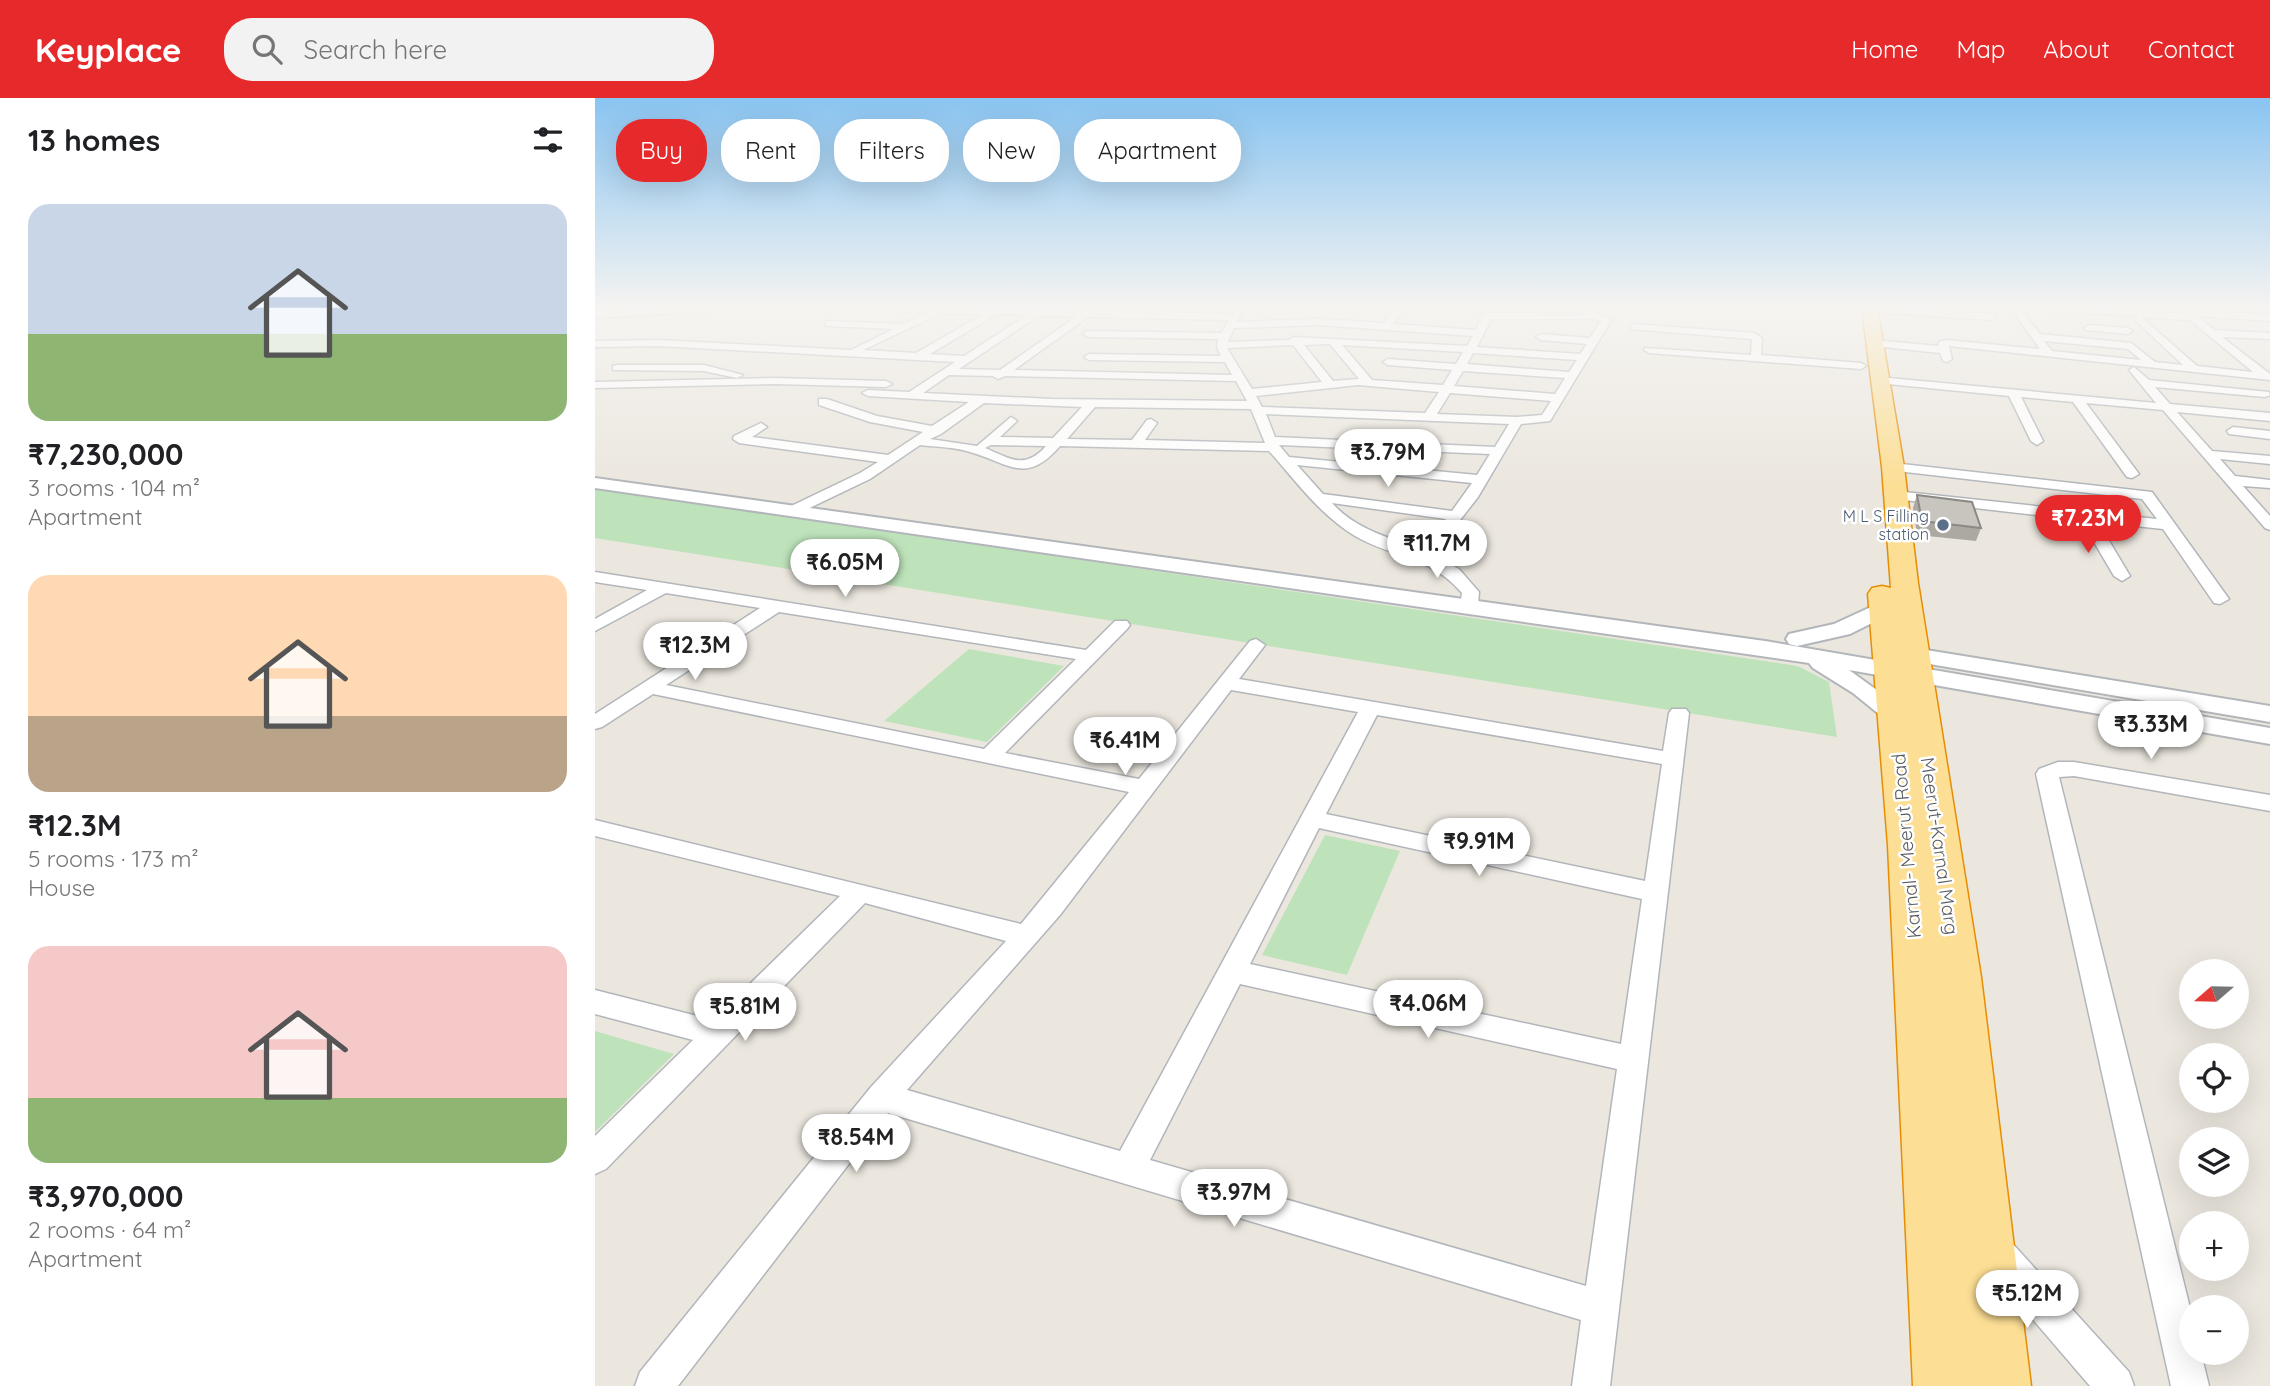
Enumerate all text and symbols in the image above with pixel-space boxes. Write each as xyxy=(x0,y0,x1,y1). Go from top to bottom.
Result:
search box xyxy=(224,18,714,81)
text: Keyplace xyxy=(35,29,182,70)
icon: search xyxy=(248,30,286,68)
text: Search here xyxy=(304,33,447,66)
text: Home xyxy=(1851,34,1918,64)
text: Map xyxy=(1956,34,2005,64)
text: About xyxy=(2043,34,2110,64)
text: Contact xyxy=(2148,34,2235,64)
chip: Buy xyxy=(616,119,707,182)
chip: Rent xyxy=(721,119,820,182)
chip: Filters xyxy=(834,119,949,182)
chip: New xyxy=(963,119,1060,182)
chip: Apartment xyxy=(1074,119,1241,182)
text: 13 homes xyxy=(28,121,160,159)
icon: filters xyxy=(529,121,567,159)
icon: home xyxy=(235,250,361,376)
pin: ₹3.79M xyxy=(1331,430,1445,489)
text: ₹7,230,000 xyxy=(28,435,184,473)
text: ₹3.79M xyxy=(1350,437,1426,466)
text: 3 rooms · 104 m² xyxy=(28,473,200,502)
pin: ₹7.23M xyxy=(2031,496,2145,555)
text: Apartment xyxy=(28,502,142,531)
text: ₹7.23M xyxy=(2051,503,2125,532)
place label: M L S Filling station xyxy=(1843,506,1929,544)
marker: M L S Filling station xyxy=(1935,517,1951,533)
pin: ₹11.7M xyxy=(1380,520,1494,580)
text: ₹11.7M xyxy=(1403,528,1471,557)
pin: ₹6.05M xyxy=(788,540,902,599)
text: ₹6.05M xyxy=(806,547,884,576)
icon: home xyxy=(235,621,361,747)
pin: ₹12.3M xyxy=(638,622,752,682)
text: ₹12.3M xyxy=(659,630,731,659)
pin: ₹3.33M xyxy=(2094,702,2208,761)
text: ₹3.33M xyxy=(2114,709,2188,738)
pin: ₹6.41M xyxy=(1068,718,1182,777)
text: ₹6.41M xyxy=(1089,725,1161,754)
street label: Karnal- Meerut Road xyxy=(1886,753,1926,939)
street label: Meerut-Karnal Marg xyxy=(1916,756,1964,936)
text: ₹12.3M xyxy=(28,806,121,844)
pin: ₹9.91M xyxy=(1422,818,1536,878)
text: ₹9.91M xyxy=(1443,826,1515,855)
text: 5 rooms · 173 m² xyxy=(28,844,199,873)
text: House xyxy=(28,873,95,902)
north arrow xyxy=(2179,959,2249,1029)
map controls xyxy=(2179,959,2249,1365)
pin: ₹4.06M xyxy=(1371,981,1485,1040)
pin: ₹5.81M xyxy=(688,984,802,1043)
text: ₹4.06M xyxy=(1389,988,1467,1017)
text: ₹5.81M xyxy=(709,991,781,1020)
icon: home xyxy=(235,992,361,1118)
button: locate xyxy=(2179,1043,2249,1113)
pin: ₹8.54M xyxy=(799,1114,913,1174)
text: ₹8.54M xyxy=(818,1122,894,1151)
button: layers xyxy=(2179,1127,2249,1197)
pin: ₹3.97M xyxy=(1177,1170,1291,1229)
text: ₹3,970,000 xyxy=(28,1177,184,1215)
text: ₹3.97M xyxy=(1197,1177,1271,1206)
button: + xyxy=(2179,1211,2249,1281)
text: 2 rooms · 64 m² xyxy=(28,1215,191,1244)
text: Apartment xyxy=(28,1244,142,1273)
pin: ₹5.12M xyxy=(1970,1270,2084,1330)
text: ₹5.12M xyxy=(1992,1278,2062,1307)
button: − xyxy=(2179,1295,2249,1365)

